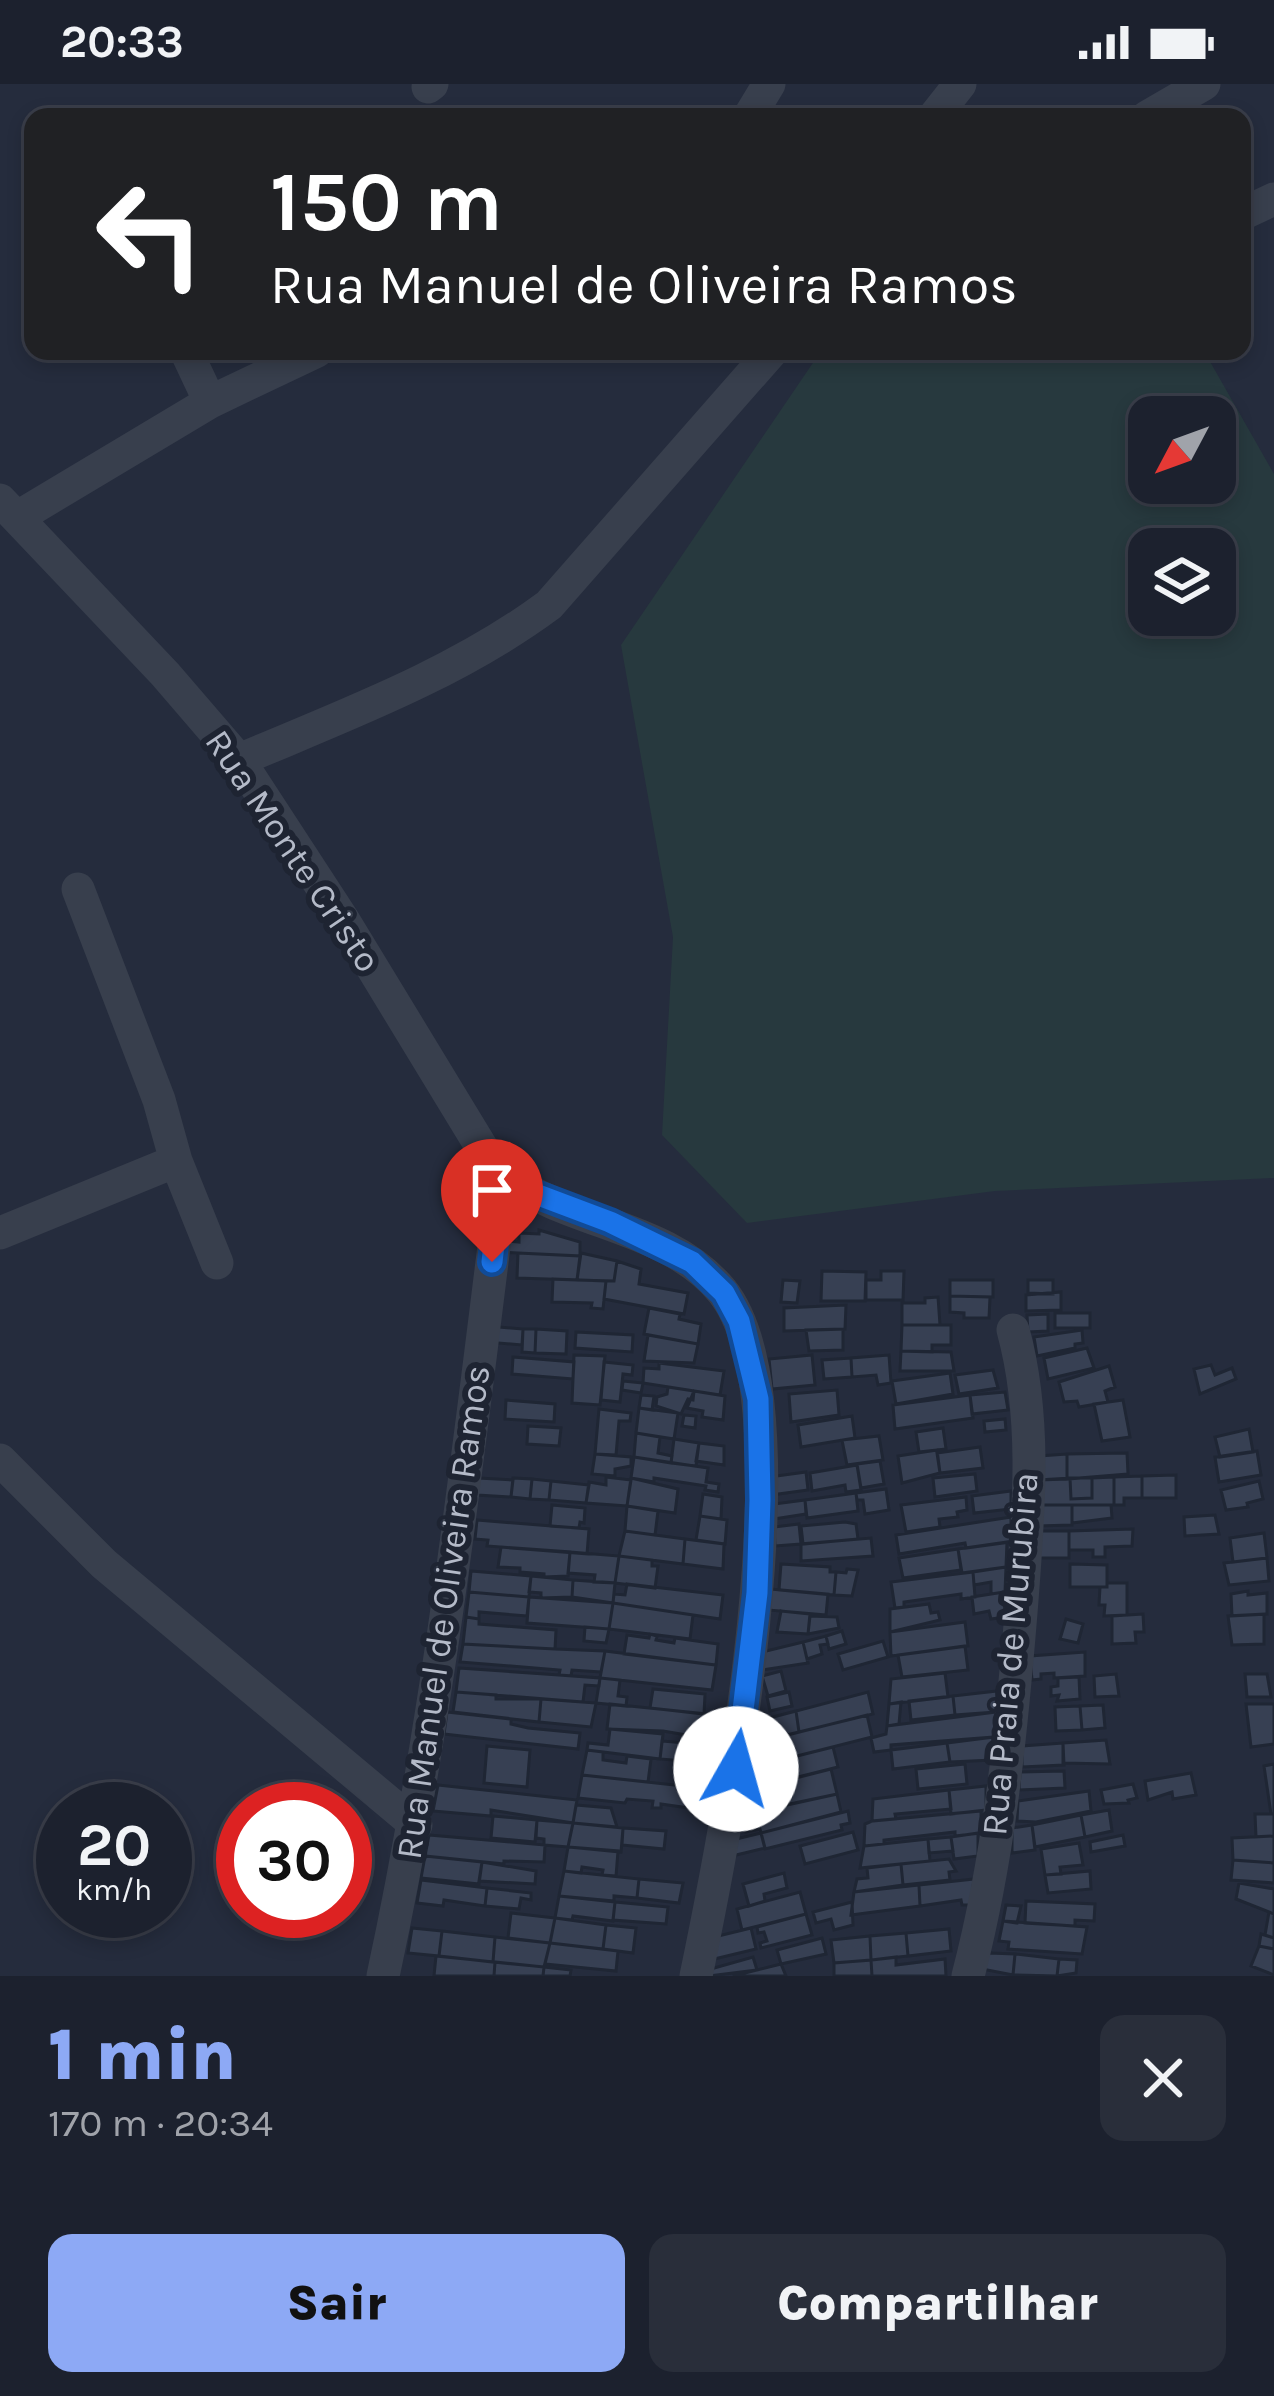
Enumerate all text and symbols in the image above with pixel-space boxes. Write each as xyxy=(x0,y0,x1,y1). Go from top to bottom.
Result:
text: 20:33 xyxy=(60,16,184,68)
text: 150 m xyxy=(270,153,503,251)
icon: left xyxy=(72,156,228,312)
text: Rua Manuel de Oliveira Ramos xyxy=(270,253,1018,317)
north arrow xyxy=(1128,396,1236,504)
map controls xyxy=(1128,396,1236,636)
button: layers xyxy=(1128,528,1236,636)
street label: Rua Monte Cristo xyxy=(197,722,389,980)
pin xyxy=(441,1139,543,1262)
icon: arrive xyxy=(459,1157,525,1223)
street label: Rua Manuel de Oliveira Ramos xyxy=(388,1362,498,1862)
street label: Rua Praia de Murubira xyxy=(973,1471,1047,1837)
position arrow xyxy=(673,1706,799,1832)
speed limit sign: 30 xyxy=(216,1782,372,1938)
text: 20 xyxy=(77,1810,151,1880)
text: km/h xyxy=(76,1872,152,1908)
text: 1 min xyxy=(48,2013,237,2097)
button: close xyxy=(1100,2015,1226,2141)
text: 170 m · 20:34 xyxy=(48,2100,273,2146)
button: Sair xyxy=(48,2234,625,2372)
button: Compartilhar xyxy=(649,2234,1226,2372)

